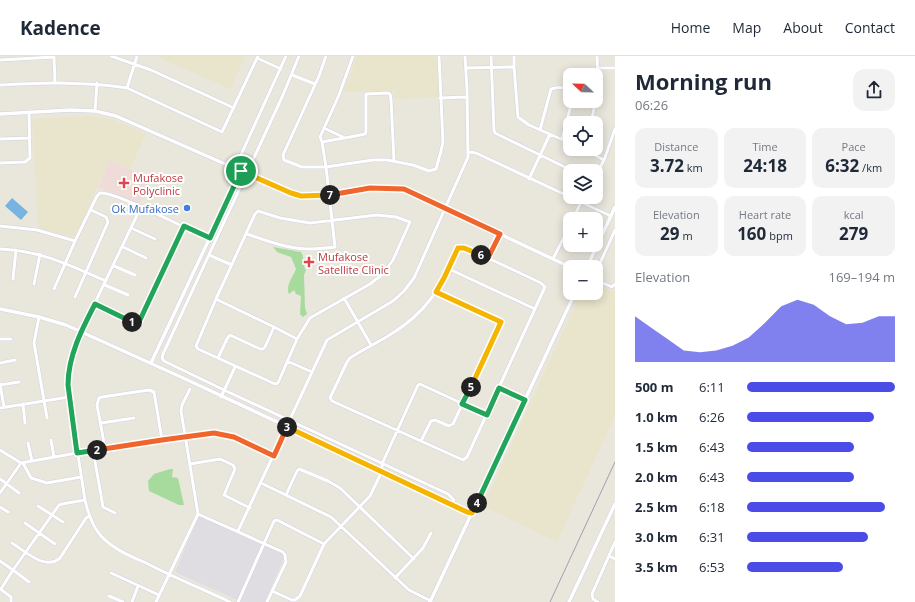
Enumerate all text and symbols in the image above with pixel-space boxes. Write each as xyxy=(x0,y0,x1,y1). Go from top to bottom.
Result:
text: Kadence xyxy=(20,15,101,41)
text: Home xyxy=(671,18,710,37)
text: Map xyxy=(732,18,761,37)
text: About xyxy=(783,18,823,37)
text: Contact xyxy=(845,18,895,37)
text: Morning run xyxy=(635,66,772,96)
north arrow xyxy=(563,68,603,108)
map controls xyxy=(563,68,603,300)
button: share xyxy=(853,69,895,111)
text: 06:26 xyxy=(635,96,668,114)
button: locate xyxy=(563,116,603,156)
text: Distance xyxy=(654,139,698,154)
text: Time xyxy=(752,139,778,154)
text: Pace xyxy=(842,139,866,154)
pin xyxy=(224,154,258,188)
text: 3.72 xyxy=(650,154,684,177)
text: 24:18 xyxy=(743,154,787,177)
text: 6:32 xyxy=(825,154,859,177)
icon: arrive xyxy=(230,160,252,182)
text: km xyxy=(684,160,703,175)
text: /km xyxy=(859,160,882,175)
button: layers xyxy=(563,164,603,204)
place label: Mufakose Polyclinic xyxy=(133,170,183,198)
marker: Mufakose Polyclinic xyxy=(118,177,130,189)
pin: 7 xyxy=(320,185,340,205)
text: 7 xyxy=(327,187,333,202)
place label: Ok Mufakose xyxy=(112,201,179,216)
marker: Ok Mufakose xyxy=(182,203,192,213)
text: Elevation xyxy=(653,207,700,222)
text: Heart rate xyxy=(739,207,791,222)
text: kcal xyxy=(844,207,864,222)
button: + xyxy=(563,212,603,252)
text: 29 xyxy=(660,222,680,245)
text: 160 xyxy=(737,222,766,245)
text: 279 xyxy=(839,222,868,245)
text: m xyxy=(680,228,693,243)
text: bpm xyxy=(766,228,793,243)
pin: 6 xyxy=(471,245,491,265)
text: 6 xyxy=(478,247,484,262)
place label: Mufakose Satellite Clinic xyxy=(318,249,389,277)
marker: Mufakose Satellite Clinic xyxy=(303,256,315,268)
button: − xyxy=(563,260,603,300)
text: Elevation xyxy=(635,268,690,286)
text: 169–194 m xyxy=(828,268,895,286)
pin: 1 xyxy=(122,312,142,332)
text: 1 xyxy=(129,314,135,329)
pin: 5 xyxy=(461,377,481,397)
text: 500 m xyxy=(635,378,673,396)
text: 6:11 xyxy=(699,378,725,396)
text: 5 xyxy=(468,379,474,394)
text: 1.0 km xyxy=(635,408,678,426)
text: 6:26 xyxy=(699,408,725,426)
pin: 3 xyxy=(277,417,297,437)
text: 3 xyxy=(284,419,290,434)
text: 1.5 km xyxy=(635,438,678,456)
text: 6:43 xyxy=(699,438,725,456)
pin: 2 xyxy=(87,440,107,460)
text: 2 xyxy=(94,442,100,457)
text: 2.0 km xyxy=(635,468,678,486)
text: 6:43 xyxy=(699,468,725,486)
pin: 4 xyxy=(467,493,487,513)
text: 4 xyxy=(474,495,480,510)
text: 2.5 km xyxy=(635,498,678,516)
text: 6:18 xyxy=(699,498,725,516)
text: 3.0 km xyxy=(635,528,678,546)
text: 6:31 xyxy=(699,528,725,546)
text: 3.5 km xyxy=(635,558,678,576)
text: 6:53 xyxy=(699,558,725,576)

